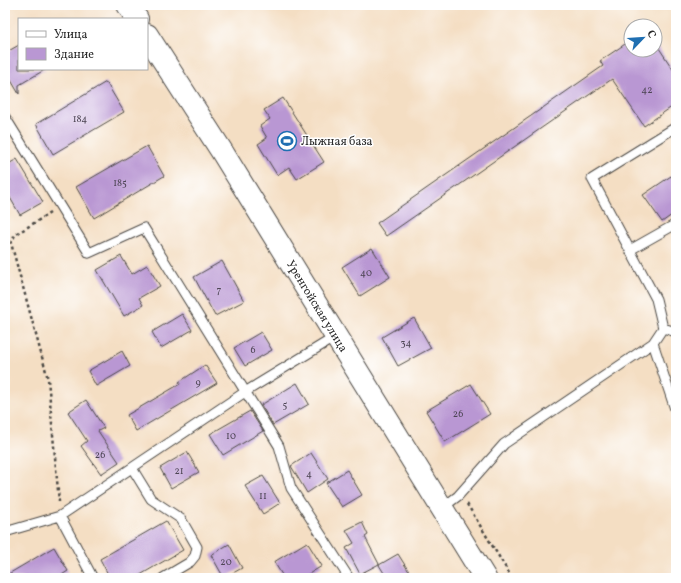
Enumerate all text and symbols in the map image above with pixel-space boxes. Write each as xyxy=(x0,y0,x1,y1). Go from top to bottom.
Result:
legend xyxy=(18,18,148,70)
north arrow xyxy=(623,18,663,58)
text: Улица xyxy=(54,27,87,43)
text: С xyxy=(642,28,659,41)
text: Здание xyxy=(54,47,94,63)
house number: 42 xyxy=(641,83,653,97)
house number: 184 xyxy=(73,112,87,126)
sports icon: Лыжная база xyxy=(276,130,298,152)
place label: Лыжная база xyxy=(301,134,373,150)
house number: 185 xyxy=(113,176,127,190)
street label: Уренгойская улица xyxy=(282,258,351,355)
house number: 40 xyxy=(360,266,372,280)
house number: 7 xyxy=(217,283,222,297)
house number: 34 xyxy=(400,336,412,350)
house number: 6 xyxy=(250,343,256,357)
house number: 9 xyxy=(195,376,201,390)
house number: 5 xyxy=(283,398,288,412)
house number: 26 xyxy=(453,407,463,421)
house number: 10 xyxy=(226,429,236,443)
house number: 26 xyxy=(95,448,105,462)
house number: 21 xyxy=(174,464,184,478)
house number: 4 xyxy=(306,467,312,481)
house number: 11 xyxy=(259,489,267,503)
house number: 20 xyxy=(220,555,232,569)

